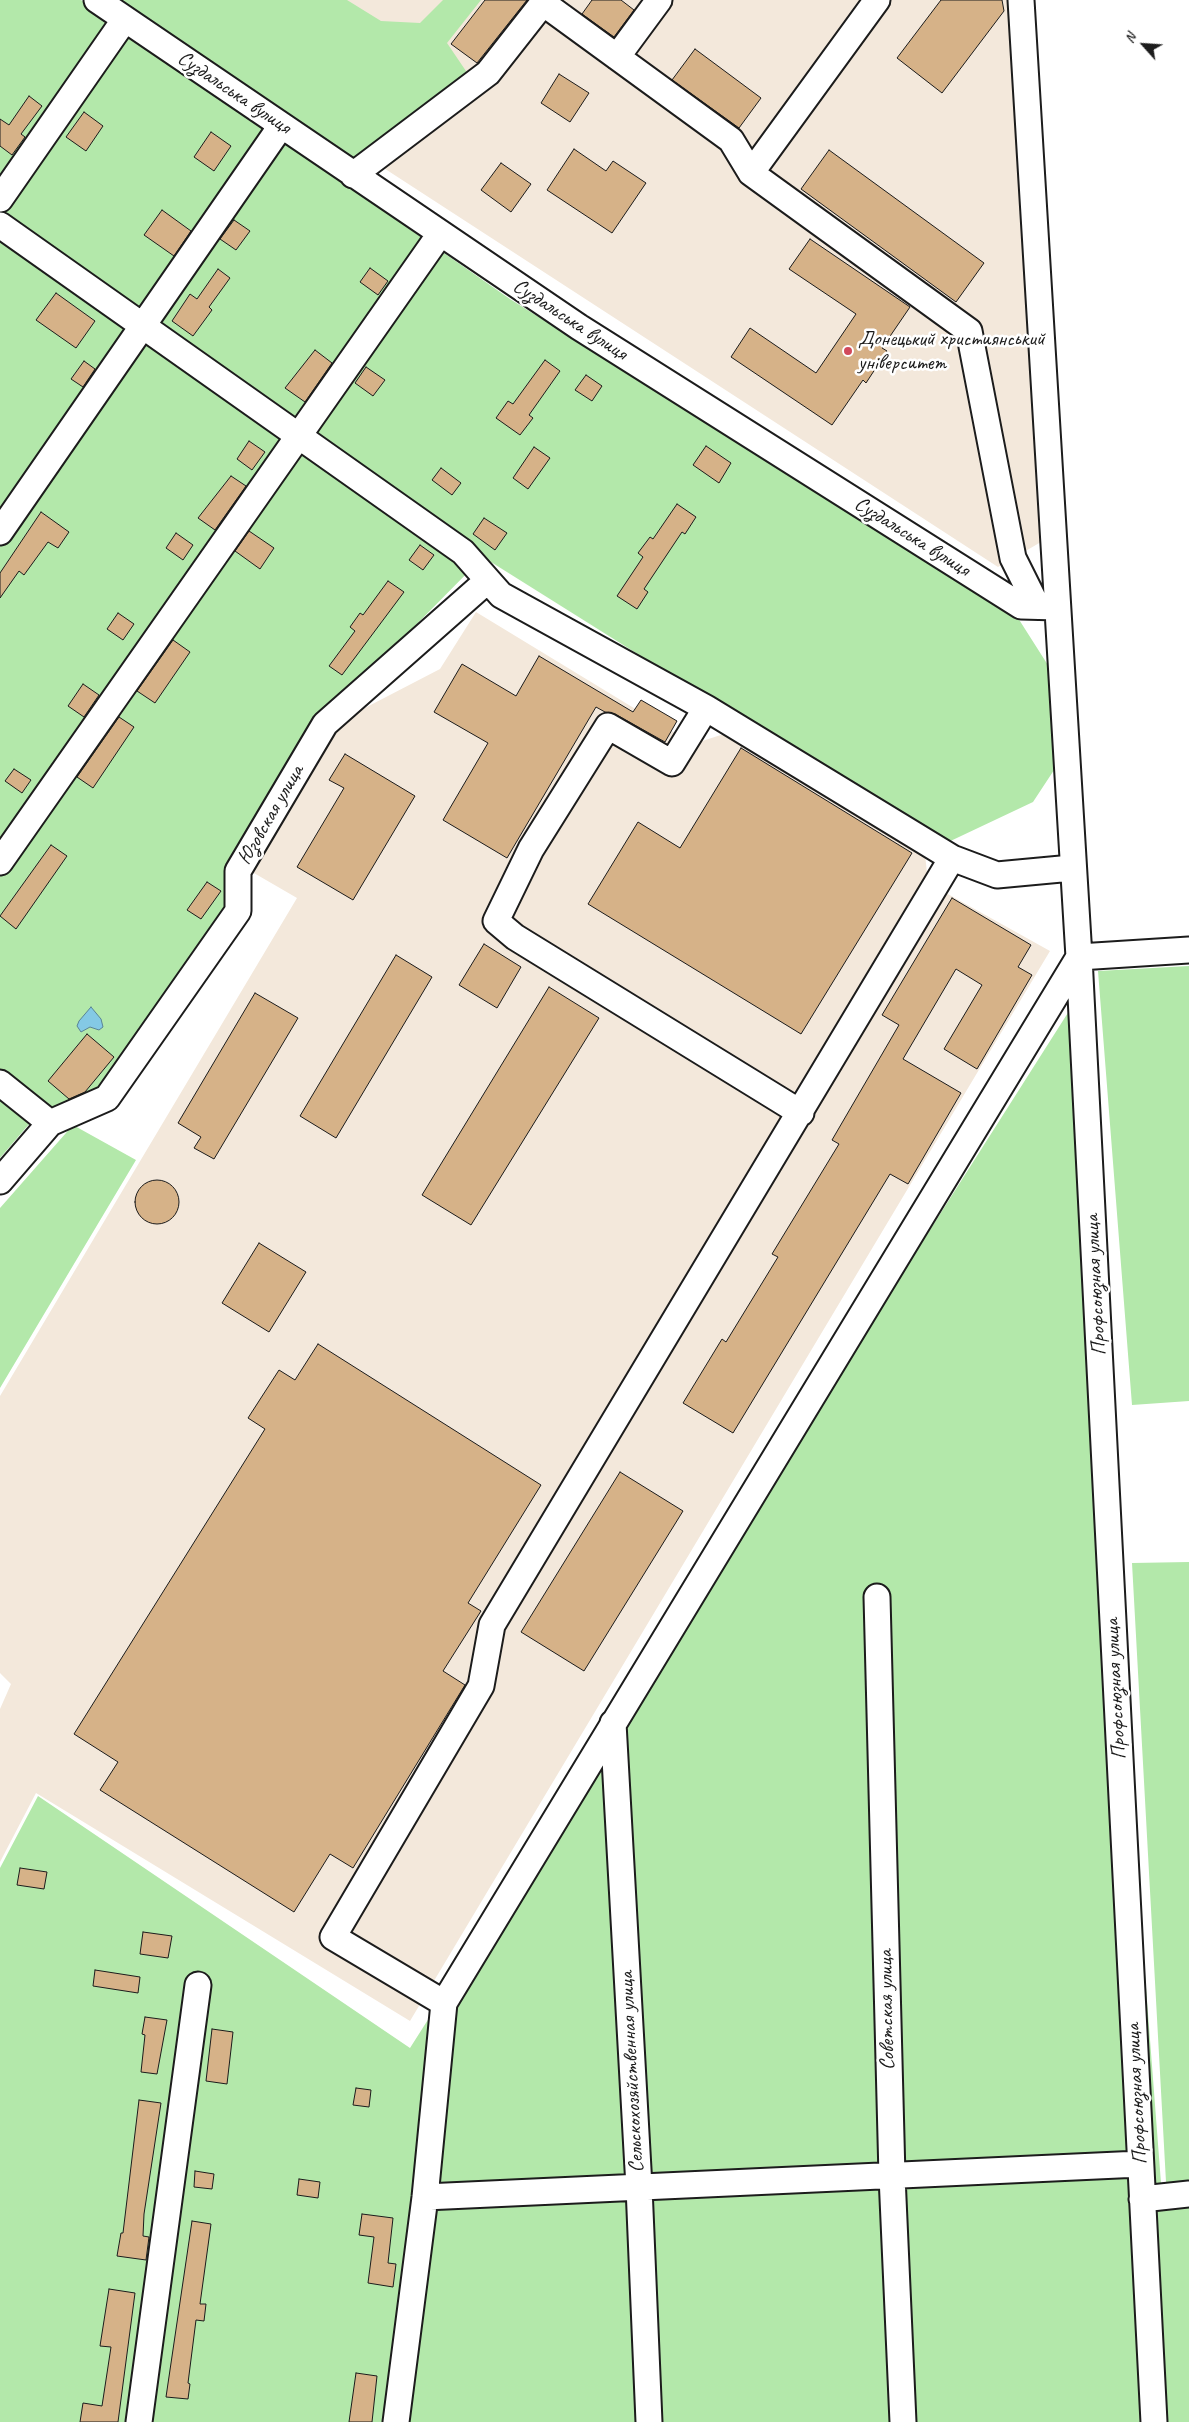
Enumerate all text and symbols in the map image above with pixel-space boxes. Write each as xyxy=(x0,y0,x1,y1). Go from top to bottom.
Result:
north arrow xyxy=(1119,20,1169,70)
text: N xyxy=(1121,31,1140,46)
street label: Суздальська вулиця xyxy=(172,46,296,140)
street label: Суздальська вулиця xyxy=(508,274,632,366)
place label: Донецький християнський університет xyxy=(858,326,1045,376)
marker: Донецький християнський університет xyxy=(842,345,854,357)
street label: Суздальська вулиця xyxy=(850,491,974,583)
street label: Юзовская улица xyxy=(232,761,310,869)
street label: Профсоюзная улица xyxy=(1080,1214,1112,1356)
street label: Профсоюзная улица xyxy=(1100,1618,1132,1760)
street label: Советская улица xyxy=(873,1950,901,2070)
street label: Сельскохозяйственная улица xyxy=(614,1971,650,2173)
street label: Профсоюзная улица xyxy=(1121,2023,1153,2165)

